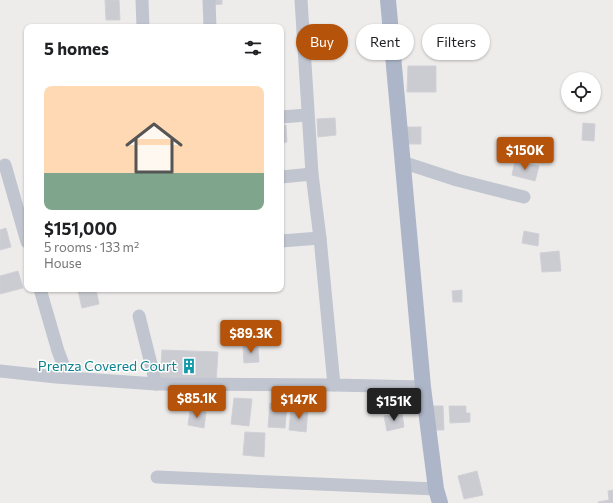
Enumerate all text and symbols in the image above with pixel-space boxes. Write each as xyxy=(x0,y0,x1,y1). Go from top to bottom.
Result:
chip: Buy xyxy=(296,24,348,60)
chip: Rent xyxy=(356,24,414,60)
chip: Filters xyxy=(422,24,490,60)
icon: filters xyxy=(242,37,264,59)
text: 5 homes xyxy=(44,38,109,59)
map controls xyxy=(561,72,601,112)
button: locate xyxy=(561,72,601,112)
icon: home xyxy=(118,112,190,184)
pin: $150K xyxy=(497,137,553,171)
text: $150K xyxy=(506,142,544,158)
text: $151,000 xyxy=(44,218,117,239)
text: 5 rooms · 133 m² xyxy=(44,239,139,255)
text: House xyxy=(44,255,82,271)
pin: $89.3K xyxy=(218,320,284,354)
text: $89.3K xyxy=(229,325,273,341)
place label: Prenza Covered Court xyxy=(38,357,177,374)
building icon: Prenza Covered Court xyxy=(180,357,198,375)
pin: $85.1K xyxy=(164,385,230,419)
pin: $147K xyxy=(271,386,327,420)
pin: $151K xyxy=(366,388,422,422)
text: $85.1K xyxy=(177,390,217,406)
text: $147K xyxy=(280,391,318,407)
text: $151K xyxy=(376,393,412,409)

